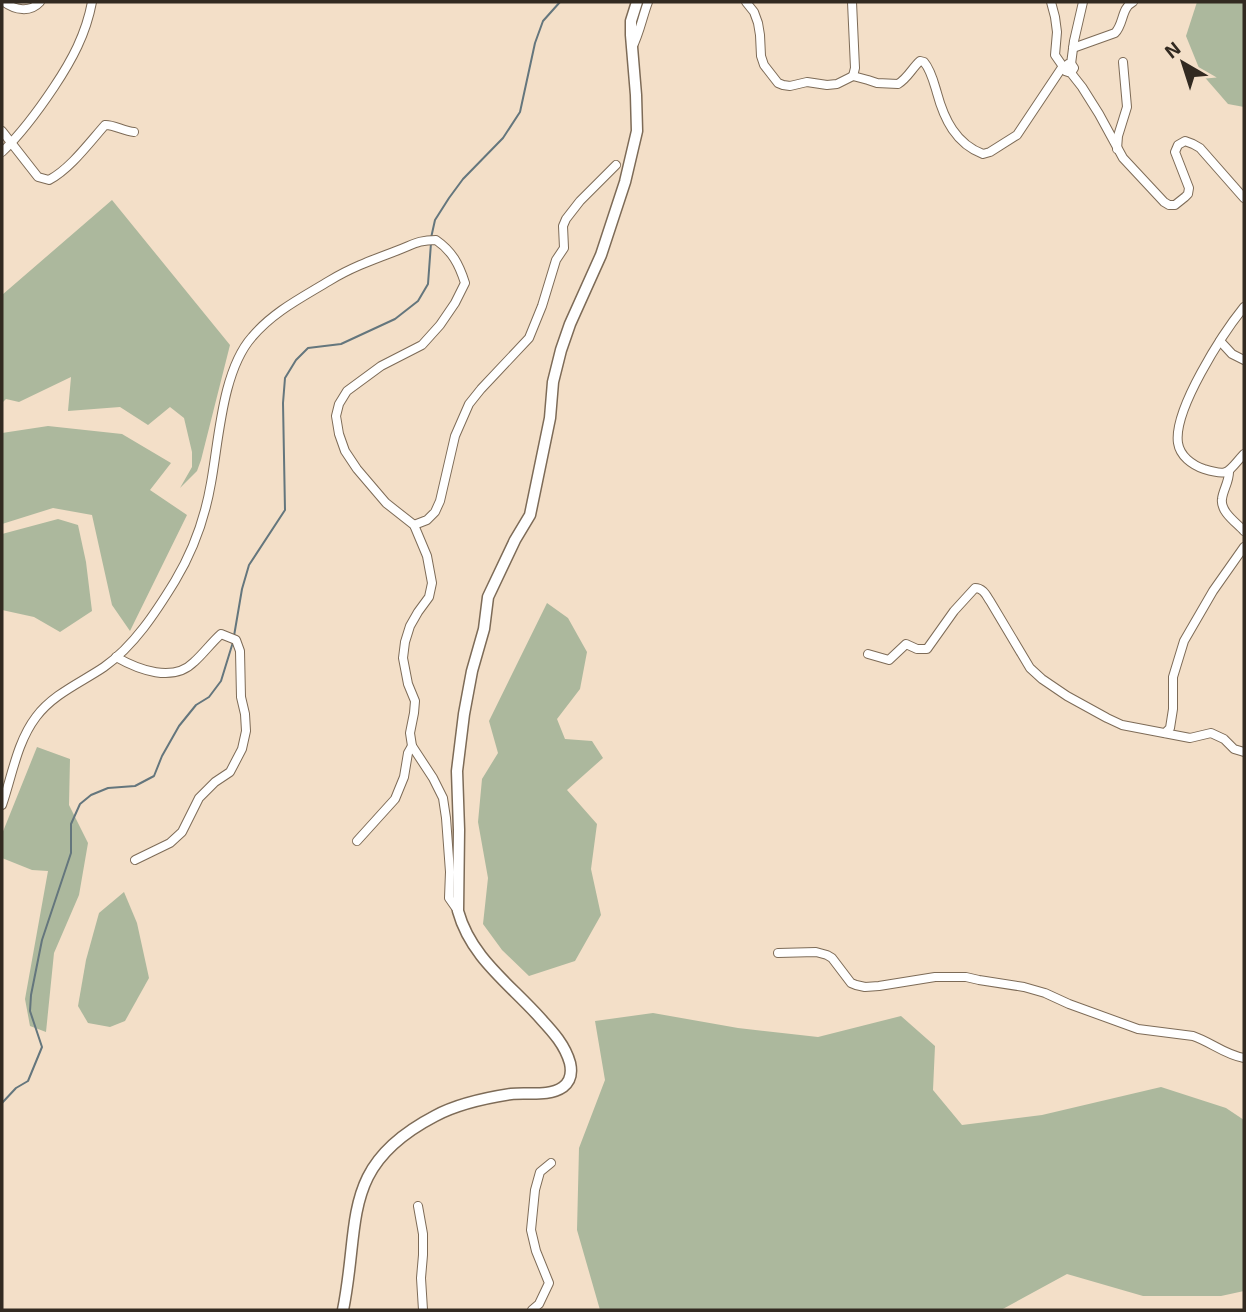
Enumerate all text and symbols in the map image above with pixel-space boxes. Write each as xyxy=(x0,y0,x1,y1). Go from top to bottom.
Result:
north arrow xyxy=(1148,28,1218,98)
text: N xyxy=(1159,36,1185,63)

